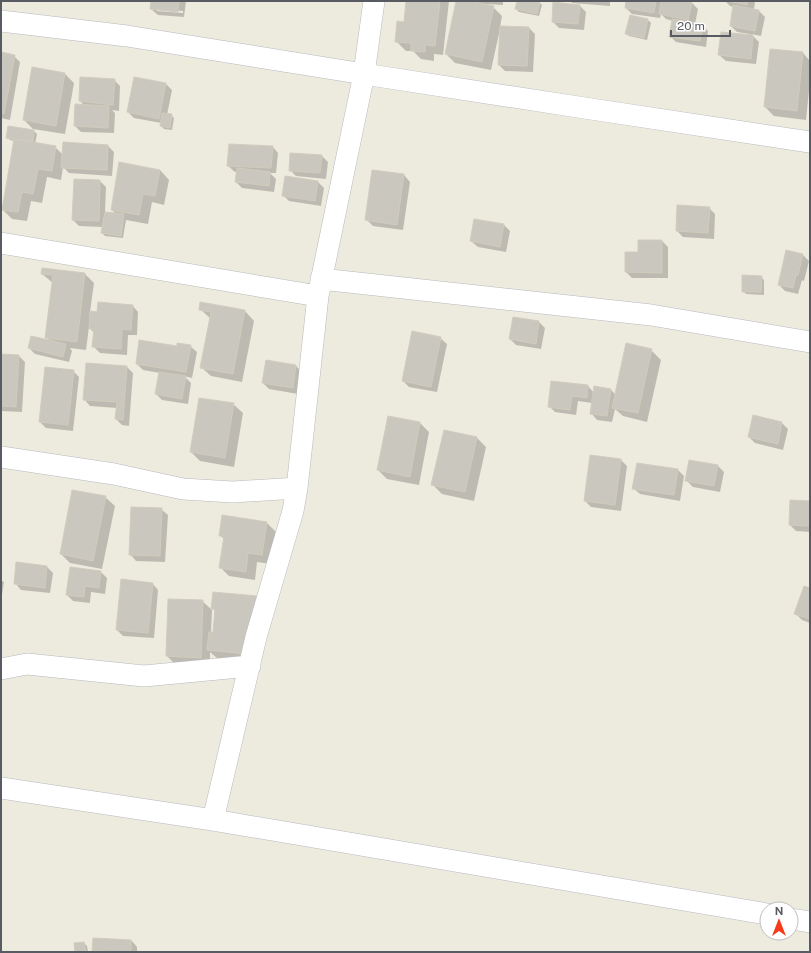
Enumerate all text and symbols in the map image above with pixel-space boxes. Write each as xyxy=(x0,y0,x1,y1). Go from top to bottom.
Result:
scale bar xyxy=(671,12,730,38)
text: 20 m xyxy=(677,19,705,33)
north arrow xyxy=(759,901,799,941)
text: N xyxy=(775,905,783,917)

